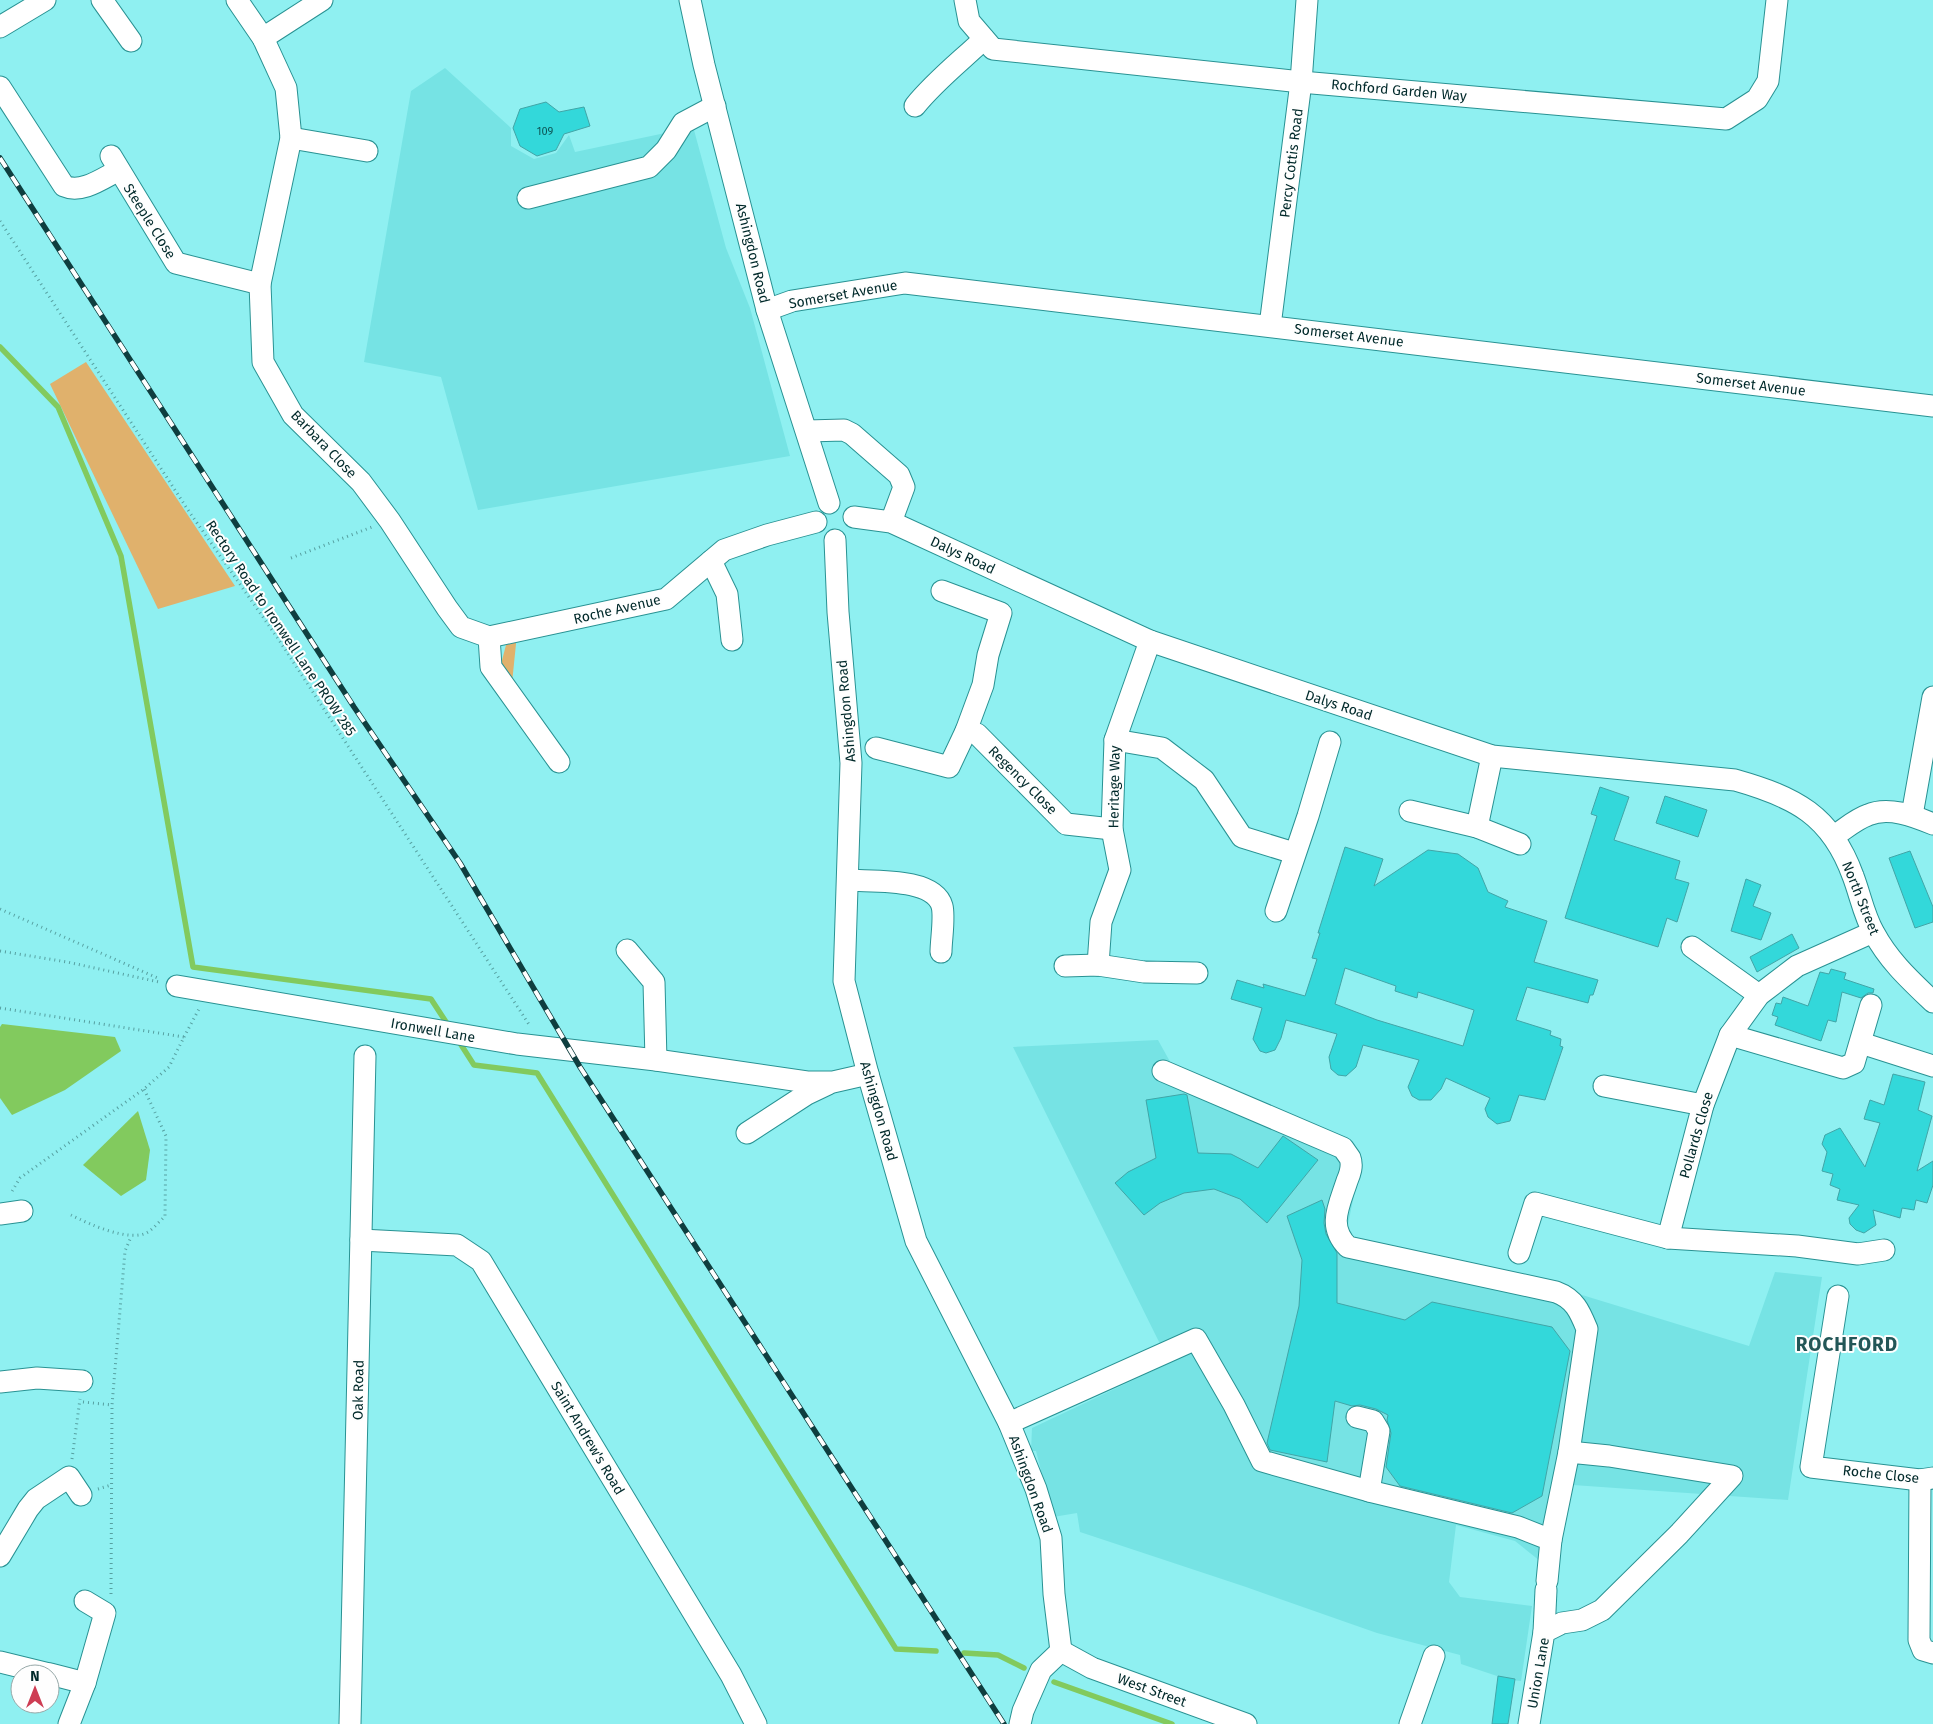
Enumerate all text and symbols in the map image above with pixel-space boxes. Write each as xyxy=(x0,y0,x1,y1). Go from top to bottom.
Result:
street label: Rochford Garden Way xyxy=(1331,76,1468,105)
street label: Percy Cottis Road xyxy=(1276,107,1307,219)
house number: 109 xyxy=(537,125,554,138)
street label: Steeple Close xyxy=(120,181,179,262)
street label: Ashingdon Road xyxy=(732,201,773,305)
street label: Somerset Avenue xyxy=(787,277,899,312)
street label: Somerset Avenue xyxy=(1293,320,1405,351)
street label: Somerset Avenue xyxy=(1695,369,1807,400)
street label: Barbara Close xyxy=(287,407,360,482)
street label: Rectory Road to Ironwell Lane PROW 285 xyxy=(202,517,359,739)
street label: Dalys Road xyxy=(928,533,998,578)
street label: Roche Avenue xyxy=(572,591,662,628)
street label: Ashingdon Road xyxy=(834,659,859,763)
street label: Dalys Road xyxy=(1303,687,1375,724)
street label: Regency Close xyxy=(985,742,1061,818)
street label: Heritage Way xyxy=(1105,745,1124,829)
street label: North Street xyxy=(1838,859,1883,938)
street label: Ironwell Lane xyxy=(389,1015,476,1046)
street label: Ashingdon Road xyxy=(856,1059,901,1163)
street label: Pollards Close xyxy=(1676,1090,1717,1180)
district label: ROCHFORD xyxy=(1796,1333,1898,1356)
street label: Oak Road xyxy=(349,1360,368,1420)
street label: Saint Andrew's Road xyxy=(547,1379,628,1498)
street label: Ashingdon Road xyxy=(1005,1433,1056,1535)
street label: Roche Close xyxy=(1842,1462,1920,1487)
street label: Union Lane xyxy=(1524,1636,1553,1710)
north arrow xyxy=(10,1664,60,1714)
text: N xyxy=(30,1668,40,1685)
street label: West Street xyxy=(1115,1670,1190,1711)

